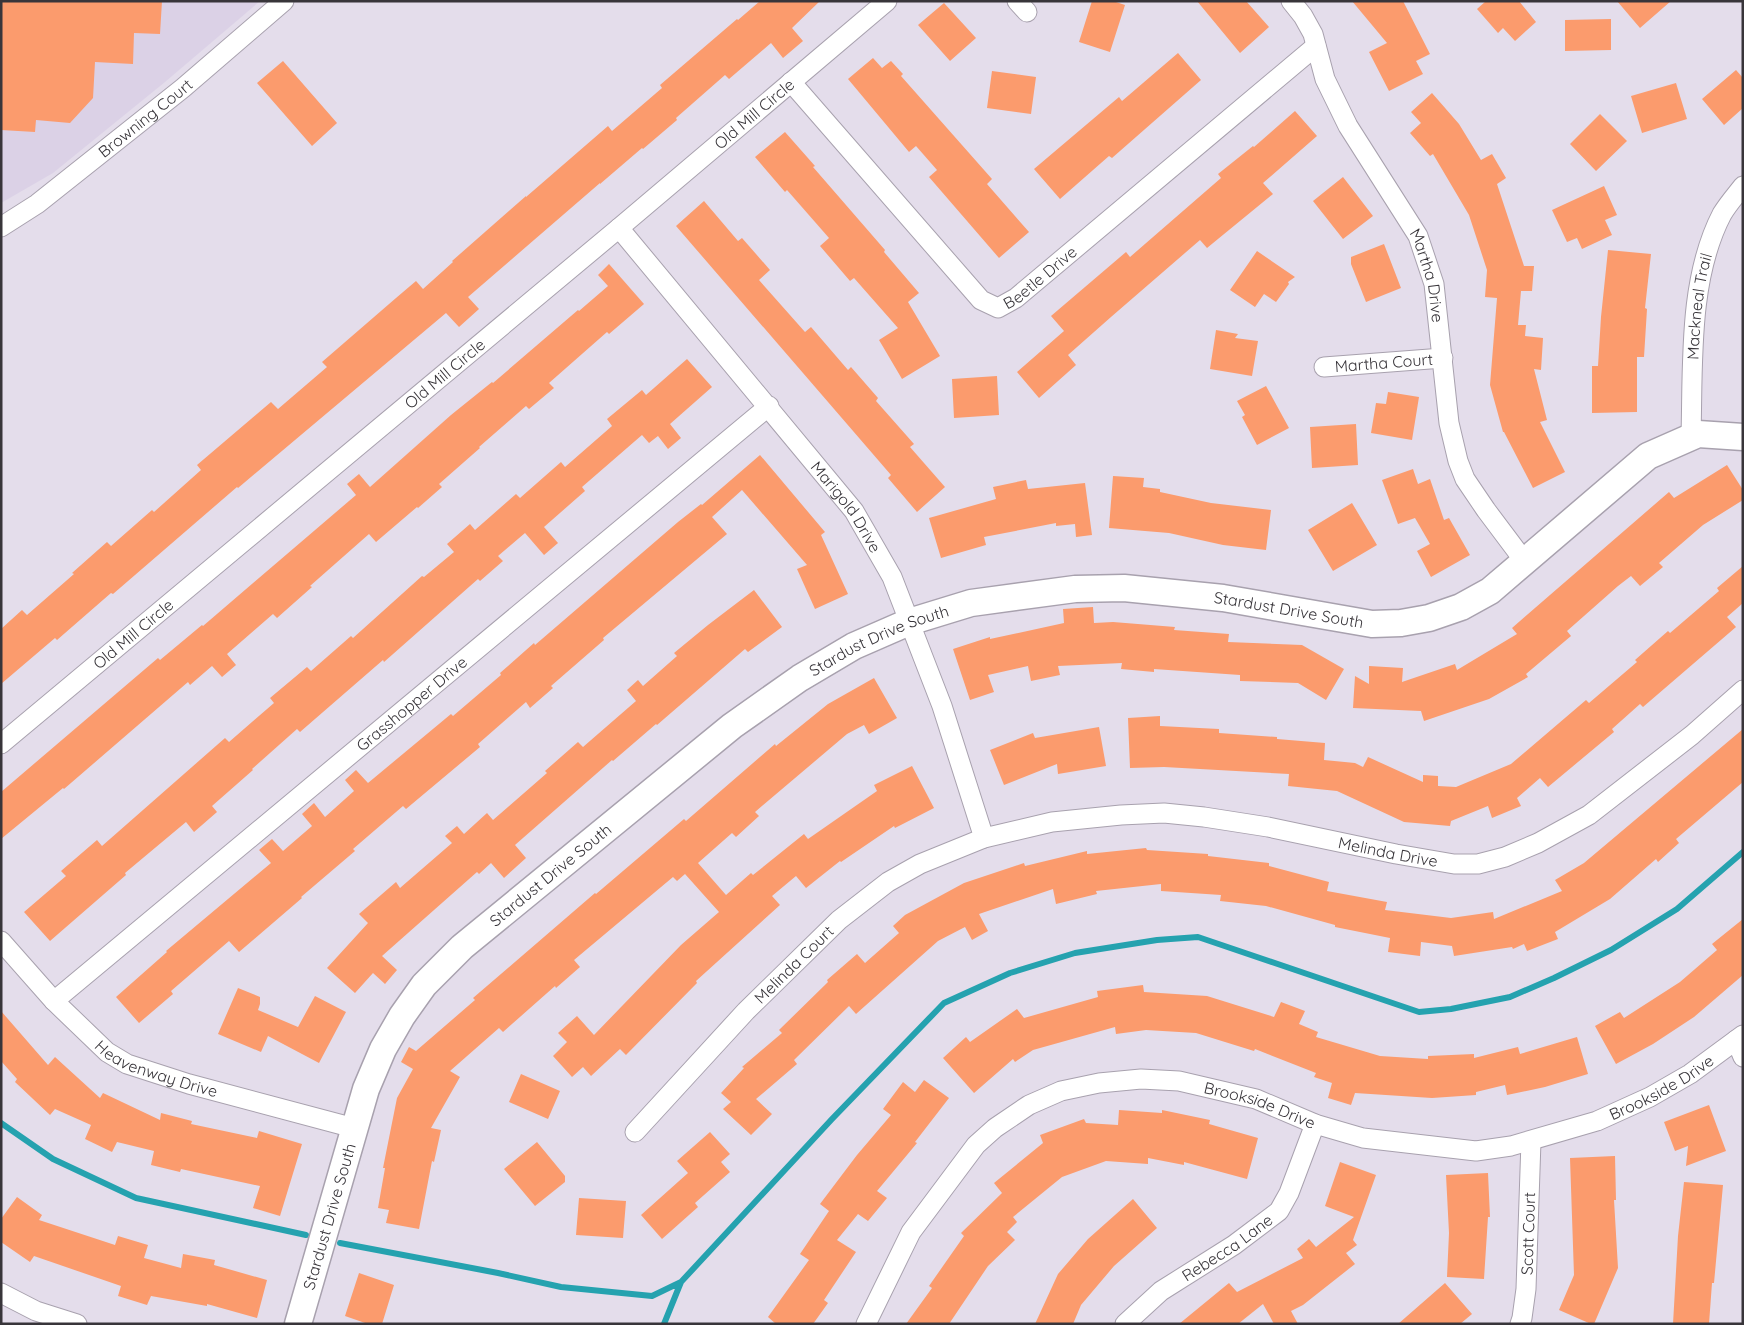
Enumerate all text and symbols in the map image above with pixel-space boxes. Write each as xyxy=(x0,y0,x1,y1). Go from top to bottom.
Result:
street label: Browning Court xyxy=(94,74,197,162)
street label: Old Mill Circle xyxy=(710,74,798,153)
street label: Martha Drive xyxy=(1406,225,1448,323)
street label: Beetle Drive xyxy=(1000,241,1081,313)
street label: Mackneal Trail xyxy=(1682,251,1716,360)
street label: Old Mill Circle xyxy=(400,334,489,413)
street label: Martha Court xyxy=(1334,349,1434,376)
street label: Marigold Drive xyxy=(807,457,886,556)
street label: Stardust Drive South xyxy=(1213,587,1365,632)
street label: Old Mill Circle xyxy=(89,594,177,673)
street label: Stardust Drive South xyxy=(805,600,951,680)
street label: Grasshopper Drive xyxy=(352,652,471,755)
street label: Stardust Drive South xyxy=(485,819,615,930)
street label: Melinda Drive xyxy=(1337,832,1439,871)
street label: Melinda Court xyxy=(750,921,838,1008)
street label: Heavenway Drive xyxy=(91,1036,220,1101)
street label: Brookside Drive xyxy=(1606,1050,1717,1124)
street label: Brookside Drive xyxy=(1202,1077,1319,1133)
street label: Stardust Drive South xyxy=(298,1141,360,1292)
street label: Scott Court xyxy=(1516,1192,1539,1275)
street label: Rebecca Lane xyxy=(1178,1209,1276,1285)

